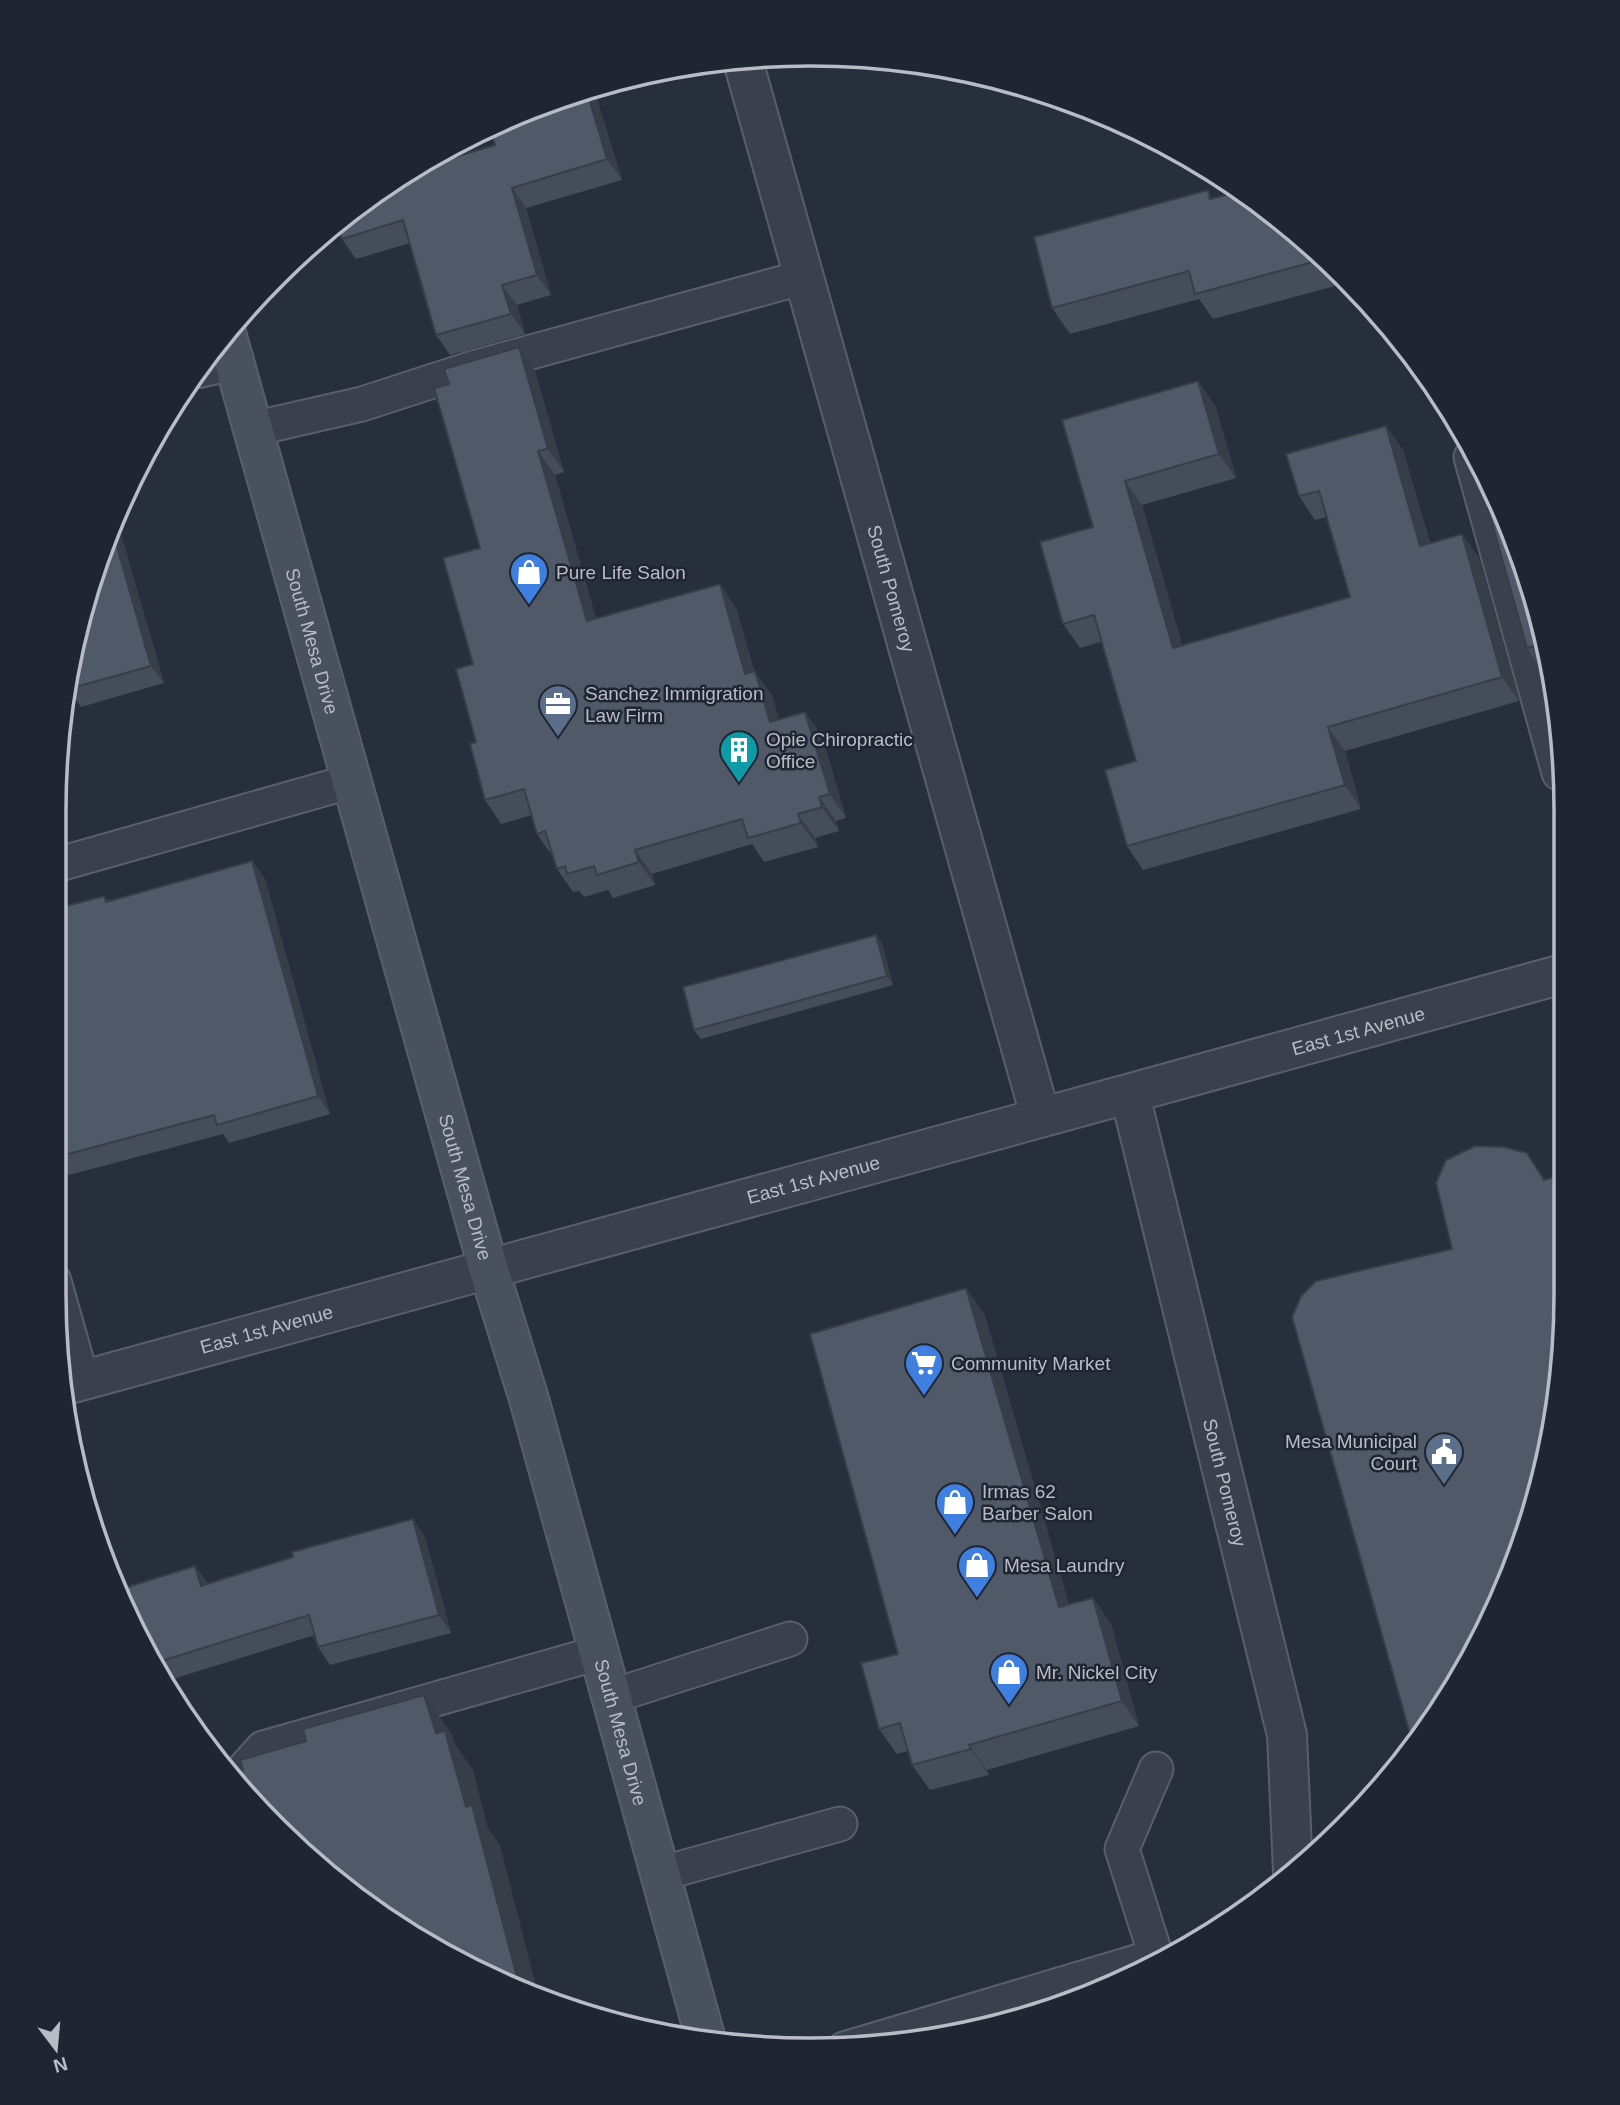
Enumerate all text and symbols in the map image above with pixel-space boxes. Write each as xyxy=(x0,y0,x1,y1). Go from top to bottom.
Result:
street label: South Pomeroy xyxy=(863,523,919,655)
shop icon: Pure Life Salon xyxy=(508,551,550,606)
place label: Pure Life Salon xyxy=(556,562,686,583)
street label: South Mesa Drive xyxy=(281,566,342,717)
office icon: Sanchez Immigration Law Firm xyxy=(537,683,579,738)
place label: Sanchez Immigration Law Firm xyxy=(585,683,763,726)
building icon: Opie Chiropractic Office xyxy=(718,729,760,784)
place label: Opie Chiropractic Office xyxy=(766,729,913,772)
street label: East 1st Avenue xyxy=(1290,1003,1427,1060)
street label: South Mesa Drive xyxy=(435,1112,496,1263)
street label: East 1st Avenue xyxy=(744,1152,882,1208)
street label: East 1st Avenue xyxy=(198,1301,335,1358)
supermarket icon: Community Market xyxy=(903,1342,945,1397)
place label: Community Market xyxy=(951,1353,1111,1374)
street label: South Pomeroy xyxy=(1199,1416,1251,1549)
place label: Mesa Municipal Court xyxy=(1285,1431,1418,1474)
public building icon: Mesa Municipal Court xyxy=(1423,1431,1465,1486)
shop icon: Irmas 62 Barber Salon xyxy=(934,1481,976,1536)
place label: Irmas 62 Barber Salon xyxy=(982,1481,1093,1524)
shop icon: Mesa Laundry xyxy=(956,1544,998,1599)
place label: Mesa Laundry xyxy=(1004,1555,1125,1576)
shop icon: Mr. Nickel City xyxy=(988,1651,1030,1706)
street label: South Mesa Drive xyxy=(590,1657,651,1808)
place label: Mr. Nickel City xyxy=(1036,1662,1158,1683)
north arrow xyxy=(21,2014,91,2084)
text: N xyxy=(51,2053,70,2077)

